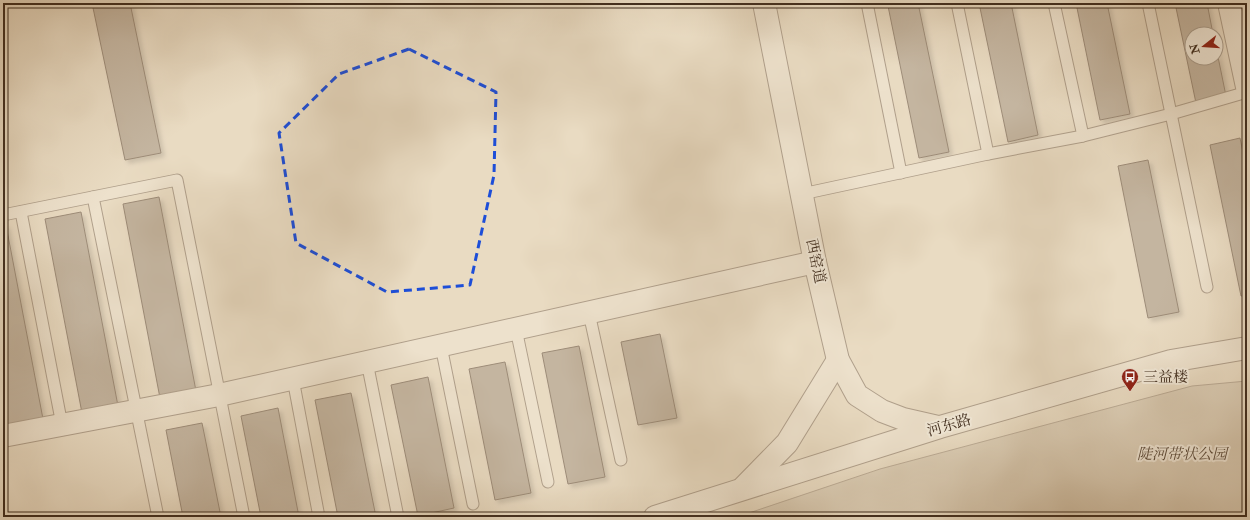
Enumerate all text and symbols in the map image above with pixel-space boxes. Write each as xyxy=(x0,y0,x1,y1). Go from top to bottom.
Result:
north arrow xyxy=(1184,26,1224,66)
text: N xyxy=(1187,41,1203,56)
street label: 西窑道 xyxy=(802,237,829,285)
bus stop icon: 三益楼 xyxy=(1120,367,1140,392)
place label: 三益楼 xyxy=(1143,368,1188,387)
street label: 河东路 xyxy=(925,410,973,441)
park label: 陡河带状公园 xyxy=(1137,445,1229,464)

